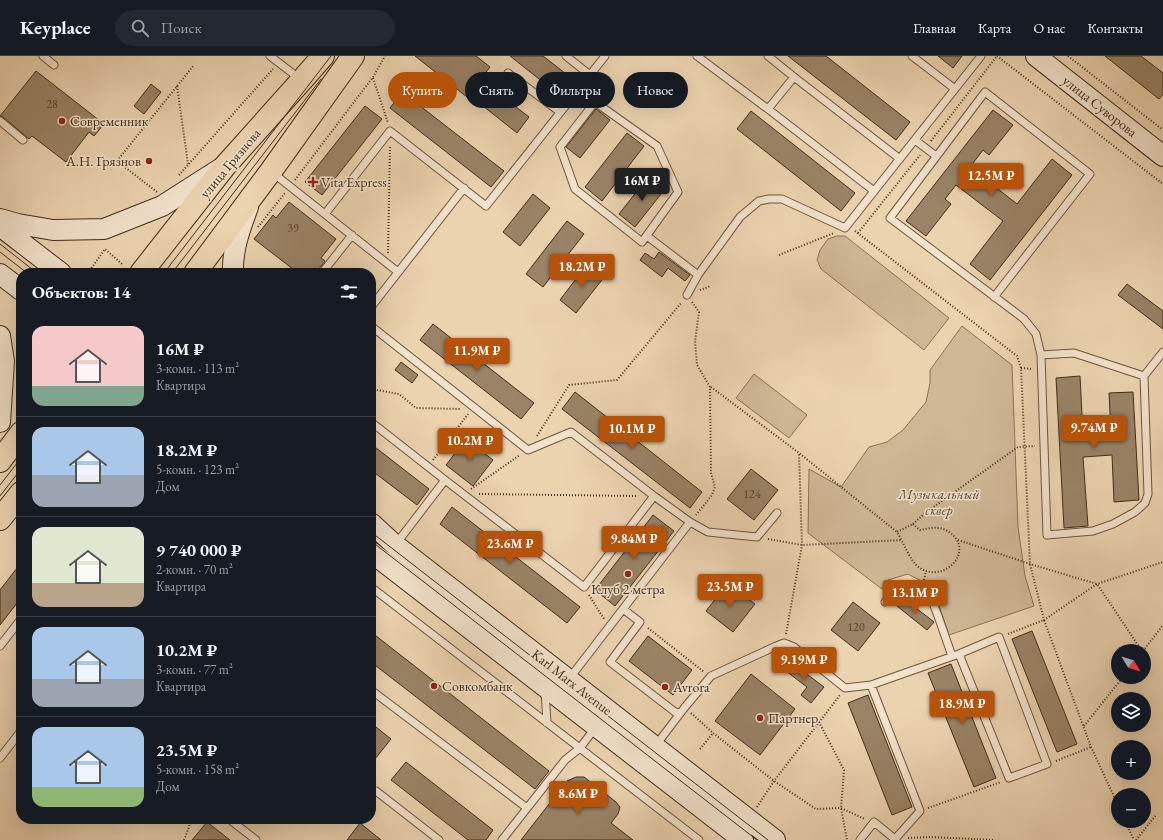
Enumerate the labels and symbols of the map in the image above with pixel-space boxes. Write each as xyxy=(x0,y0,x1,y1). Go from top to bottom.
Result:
street label: улица Суворова xyxy=(1059,71,1141,141)
house number: 28 xyxy=(46,96,58,112)
place label: Современник xyxy=(70,112,149,130)
marker: Современник xyxy=(57,116,67,126)
street label: улица Грязнова xyxy=(196,124,265,202)
place label: А.Н. Грязнов xyxy=(65,152,141,170)
marker: А.Н. Грязнов xyxy=(144,156,154,166)
pin: 12.5M ₽ xyxy=(954,163,1028,197)
pin: 16M ₽ xyxy=(614,168,670,202)
place label: Vita Express xyxy=(321,173,387,191)
marker: Vita Express xyxy=(308,177,318,187)
house number: 39 xyxy=(287,220,299,236)
pin: 18.2M ₽ xyxy=(545,254,619,288)
pin: 11.9M ₽ xyxy=(440,338,514,372)
pin: 9.74M ₽ xyxy=(1057,415,1131,449)
pin: 10.1M ₽ xyxy=(595,416,669,450)
pin: 10.2M ₽ xyxy=(433,428,507,462)
park label: Музыкальный сквер xyxy=(897,485,980,519)
house number: 124 xyxy=(743,486,761,502)
pin: 9.84M ₽ xyxy=(597,526,671,560)
pin: 23.6M ₽ xyxy=(473,531,547,565)
marker: Клуб 2 метра xyxy=(623,569,633,579)
pin: 23.5M ₽ xyxy=(693,574,767,608)
place label: Клуб 2 метра xyxy=(591,580,665,598)
pin: 13.1M ₽ xyxy=(878,580,952,614)
house number: 120 xyxy=(847,619,865,635)
north arrow xyxy=(1111,644,1151,684)
street label: Karl Marx Avenue xyxy=(528,645,616,719)
pin: 9.19M ₽ xyxy=(767,647,841,681)
place label: Совкомбанк xyxy=(442,677,513,695)
place label: Avrora xyxy=(672,678,710,696)
marker: Совкомбанк xyxy=(429,681,439,691)
marker: Avrora xyxy=(660,682,670,692)
pin: 18.9M ₽ xyxy=(925,691,999,725)
place label: Партнер xyxy=(768,709,818,727)
marker: Партнер xyxy=(755,713,765,723)
pin: 8.6M ₽ xyxy=(545,781,611,815)

